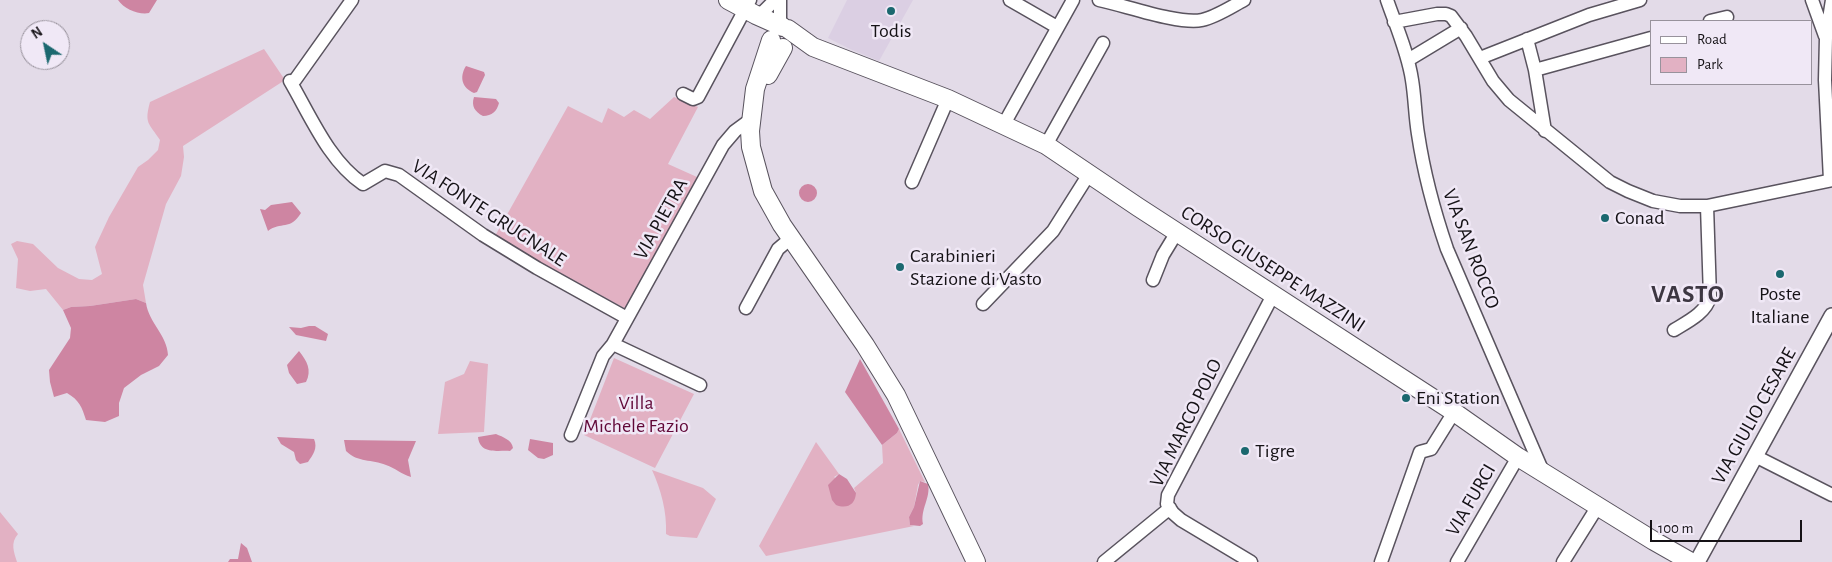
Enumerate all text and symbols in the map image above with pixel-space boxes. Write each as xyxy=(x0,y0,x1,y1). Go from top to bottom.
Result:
marker: Todis xyxy=(885,5,897,17)
place label: Todis xyxy=(871,19,911,43)
north arrow xyxy=(20,20,70,70)
legend xyxy=(1650,20,1812,85)
text: N xyxy=(29,25,45,42)
text: Road xyxy=(1697,32,1727,47)
text: Park xyxy=(1697,57,1723,72)
street label: VIA FONTE GRUGNALE xyxy=(407,154,571,272)
street label: VIA PIETRA xyxy=(629,174,693,264)
street label: VIA SAN ROCCO xyxy=(1437,186,1505,312)
street label: CORSO GIUSEPPE MAZZINI xyxy=(1176,200,1370,338)
place label: Conad xyxy=(1615,206,1665,230)
marker: Conad xyxy=(1599,212,1611,224)
place label: Carabinieri Stazione di Vasto xyxy=(910,244,1042,291)
marker: Carabinieri Stazione di Vasto xyxy=(894,261,906,273)
marker: Poste Italiane xyxy=(1774,268,1786,280)
district label: VASTO xyxy=(1650,279,1726,309)
place label: Poste Italiane xyxy=(1750,282,1810,329)
street label: VIA GIULIO CESARE xyxy=(1707,343,1801,489)
street label: VIA MARCO POLO xyxy=(1145,355,1227,491)
place label: Eni Station xyxy=(1416,386,1500,410)
park label: Villa Michele Fazio xyxy=(583,391,689,438)
marker: Eni Station xyxy=(1400,392,1412,404)
place label: Tigre xyxy=(1255,439,1295,463)
marker: Tigre xyxy=(1239,445,1251,457)
street label: VIA FURCI xyxy=(1441,460,1501,540)
scale bar xyxy=(1652,510,1804,542)
text: 100 m xyxy=(1658,521,1693,536)

